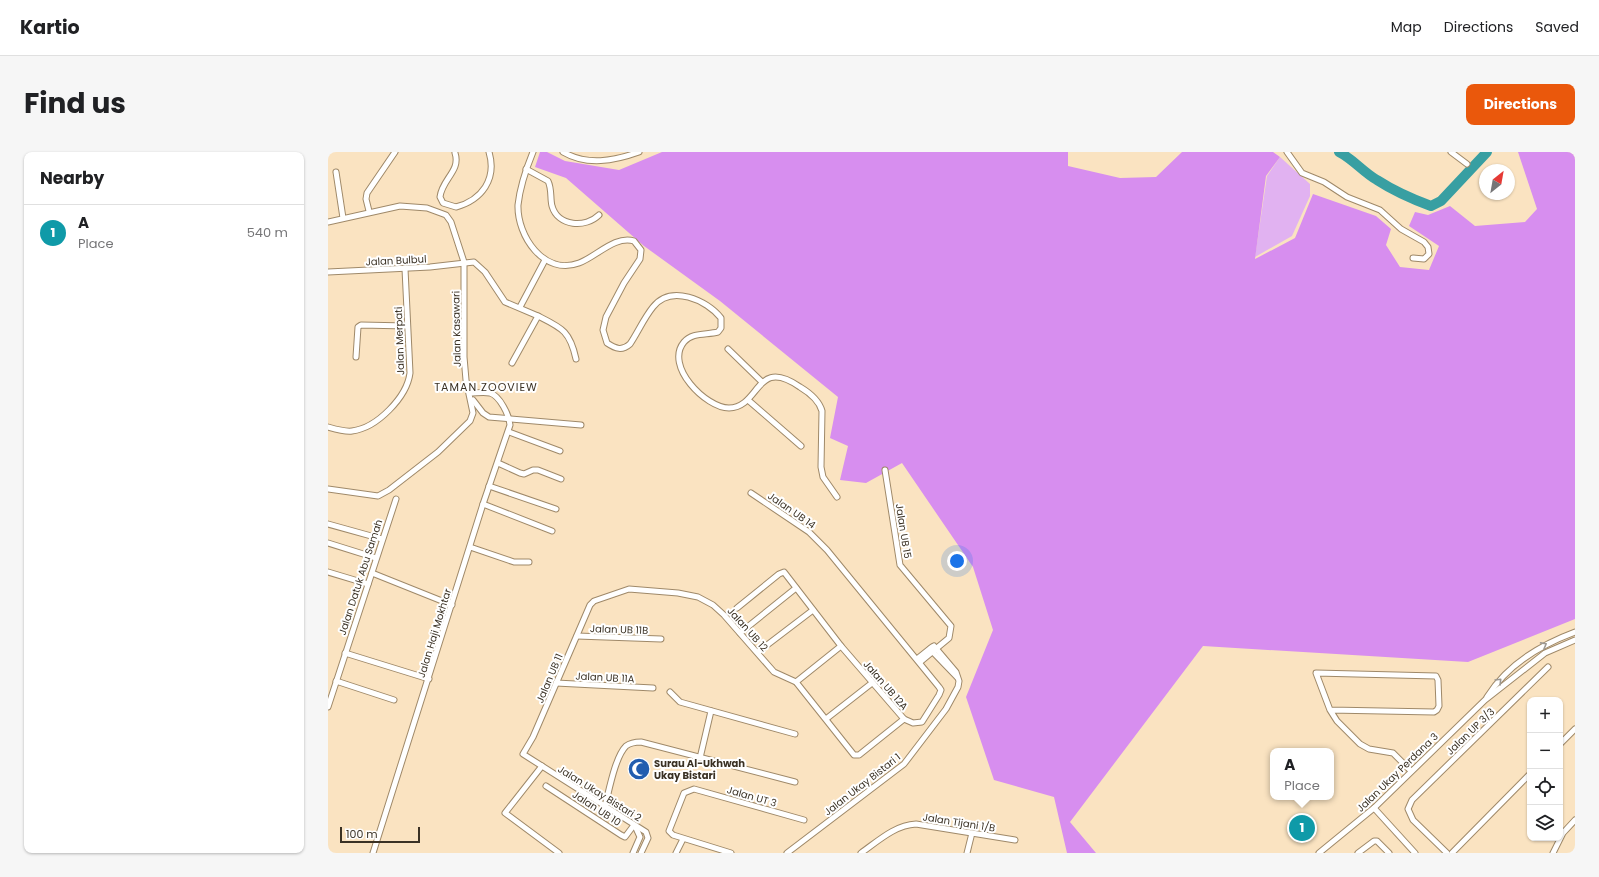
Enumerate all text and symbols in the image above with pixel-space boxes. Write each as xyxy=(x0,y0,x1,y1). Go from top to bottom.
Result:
text: Kartio xyxy=(20,14,80,41)
text: Map xyxy=(1391,17,1422,37)
text: Directions xyxy=(1444,17,1513,37)
text: Saved xyxy=(1535,17,1579,37)
text: Find us xyxy=(24,84,126,123)
button: Directions xyxy=(1466,84,1575,125)
north arrow xyxy=(1479,164,1515,200)
text: Nearby xyxy=(40,166,104,190)
text: A xyxy=(78,212,89,233)
text: 1 xyxy=(51,223,55,242)
text: 540 m xyxy=(247,223,288,242)
text: Place xyxy=(78,234,113,253)
street label: Jalan Bulbul xyxy=(365,251,427,270)
street label: Jalan Kasawari xyxy=(448,291,465,367)
street label: Jalan Merpati xyxy=(391,306,408,375)
district label: TAMAN ZOOVIEW xyxy=(434,379,538,395)
street label: Jalan UB 14 xyxy=(765,488,819,532)
street label: Jalan UB 15 xyxy=(892,503,915,560)
street label: Jalan Datuk Abu Samah xyxy=(335,517,386,637)
your location xyxy=(947,551,967,571)
street label: Jalan Haji Mokhtar xyxy=(414,587,455,679)
street label: Jalan UB 12 xyxy=(724,604,772,655)
street label: Jalan UB 11B xyxy=(590,621,648,638)
one-way arrow xyxy=(1540,642,1547,649)
street label: Jalan UB 11 xyxy=(532,651,567,705)
street label: Jalan UB 12A xyxy=(860,657,912,714)
street label: Jalan UB 11A xyxy=(575,668,635,687)
one-way arrow xyxy=(1494,678,1502,686)
map controls xyxy=(1527,697,1563,841)
button: + xyxy=(1527,697,1563,733)
street label: Jalan UP 3/3 xyxy=(1443,704,1498,758)
street label: Jalan Ukay Perdana 3 xyxy=(1353,729,1442,815)
button: − xyxy=(1527,733,1563,769)
popup xyxy=(1270,748,1334,800)
street label: Jalan Ukay Bistari 1 xyxy=(821,750,904,819)
text: A xyxy=(1284,754,1295,775)
mosque icon: Surau Al-Ukhwah Ukay Bistari xyxy=(626,756,652,782)
place label: Surau Al-Ukhwah Ukay Bistari xyxy=(654,756,745,783)
street label: Jalan Ukay Bistari 2 xyxy=(555,762,645,825)
button: locate xyxy=(1527,769,1563,805)
text: Place xyxy=(1284,776,1320,795)
street label: Jalan UT 3 xyxy=(725,782,779,811)
street label: Jalan UB 10 xyxy=(569,787,624,830)
button: layers xyxy=(1527,805,1563,841)
street label: Jalan Tijani 1/B xyxy=(922,809,996,836)
pin: 1 xyxy=(1289,813,1315,843)
scale bar xyxy=(340,825,420,844)
text: 100 m xyxy=(346,826,378,842)

